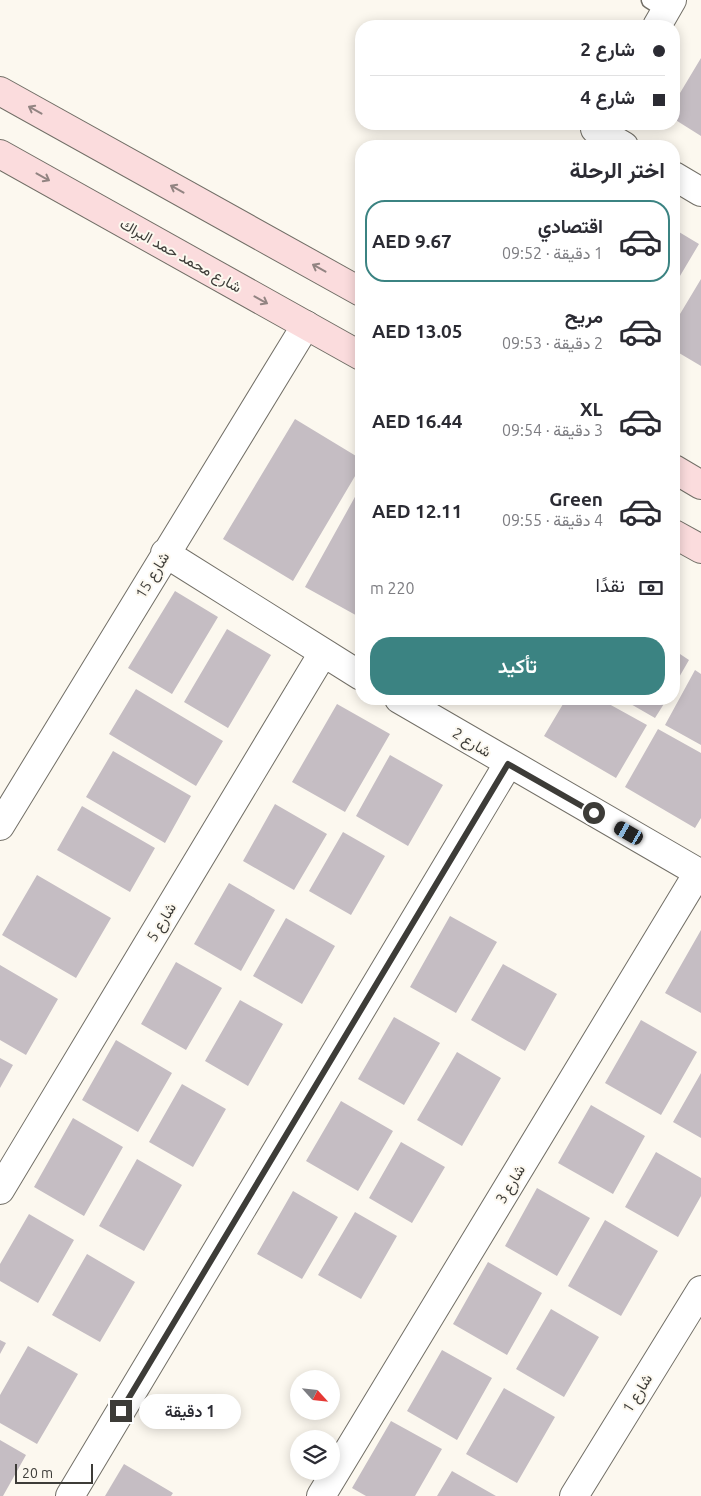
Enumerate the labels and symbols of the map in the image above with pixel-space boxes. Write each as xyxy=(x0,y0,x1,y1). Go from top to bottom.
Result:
one-way arrow xyxy=(27,105,42,115)
one-way arrow xyxy=(35,173,49,183)
one-way arrow xyxy=(169,184,184,194)
street label: شارع محمد حمد البراك xyxy=(116,215,245,298)
one-way arrow xyxy=(311,263,326,273)
one-way arrow xyxy=(253,295,267,305)
street label: شارع 15 xyxy=(132,549,175,603)
street label: شارع 2 xyxy=(448,724,495,763)
route start xyxy=(583,802,605,824)
car xyxy=(612,819,645,847)
street label: شارع 5 xyxy=(143,899,182,946)
street label: شارع 3 xyxy=(492,1161,531,1208)
north arrow xyxy=(290,1370,340,1420)
street label: شارع 1 xyxy=(619,1371,658,1417)
callout: 1 دقيقة xyxy=(138,1394,241,1428)
route end xyxy=(110,1400,132,1422)
scale bar xyxy=(15,1461,92,1484)

